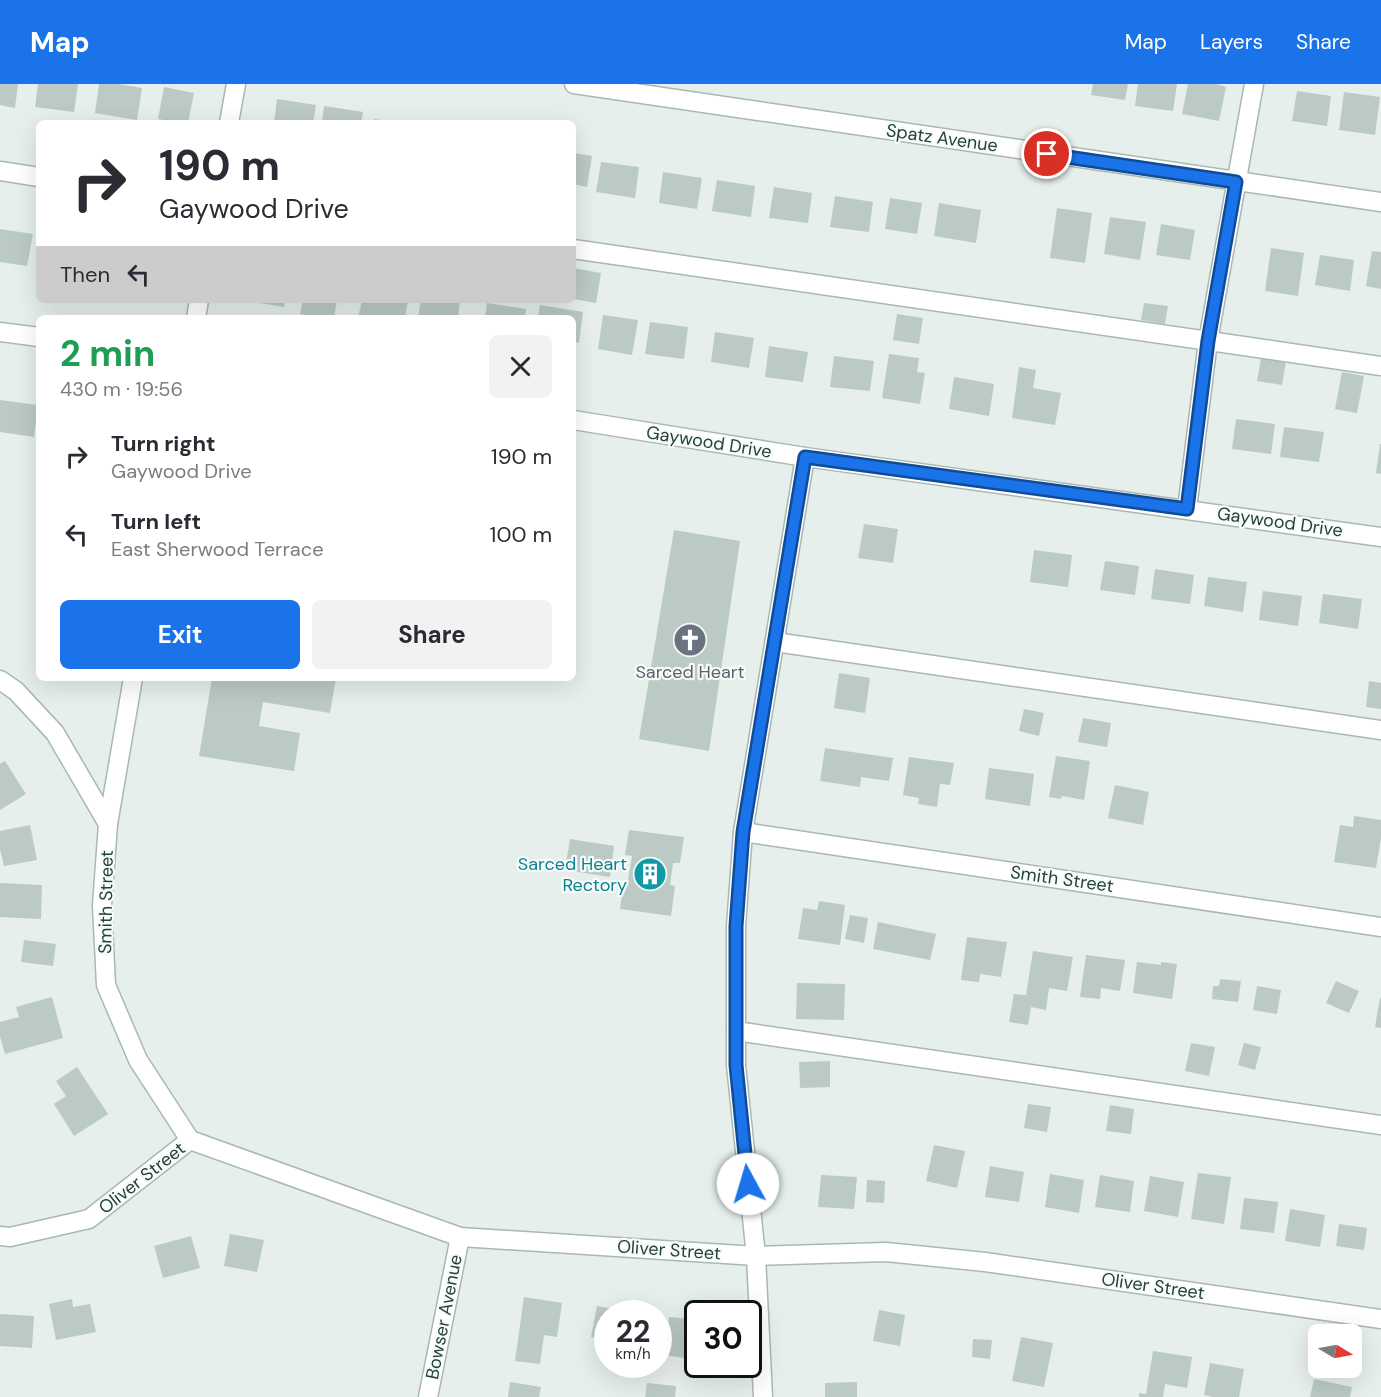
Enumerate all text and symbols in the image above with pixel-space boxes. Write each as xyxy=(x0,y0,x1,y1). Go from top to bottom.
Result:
text: Map xyxy=(30,24,90,61)
text: Map xyxy=(1125,28,1167,56)
text: Layers xyxy=(1200,28,1263,56)
text: Share xyxy=(1296,28,1351,56)
street label: Spatz Avenue xyxy=(885,118,999,158)
pin xyxy=(1021,128,1072,179)
icon: arrive xyxy=(1030,137,1063,170)
text: 190 m xyxy=(159,138,280,193)
icon: right xyxy=(60,144,138,222)
text: Gaywood Drive xyxy=(159,191,349,226)
icon: left xyxy=(122,258,155,291)
text: Then xyxy=(60,260,110,289)
text: 2 min xyxy=(60,330,155,377)
button: close xyxy=(489,335,552,398)
text: 430 m · 19:56 xyxy=(60,376,183,402)
street label: Gaywood Drive xyxy=(645,420,773,464)
text: Turn right xyxy=(111,429,216,458)
icon: right xyxy=(60,440,93,473)
text: 190 m xyxy=(491,442,552,471)
text: Gaywood Drive xyxy=(111,458,252,484)
street label: Gaywood Drive xyxy=(1216,501,1344,543)
text: Turn left xyxy=(111,507,201,536)
icon: left xyxy=(60,518,93,551)
text: 100 m xyxy=(490,520,552,549)
text: East Sherwood Terrace xyxy=(111,536,324,562)
button: Exit xyxy=(60,600,300,669)
button: Share xyxy=(312,600,552,669)
church icon: Sarced Heart xyxy=(672,622,708,658)
place label: Sarced Heart xyxy=(635,660,745,684)
street label: Smith Street xyxy=(93,850,119,954)
place label: Sarced Heart Rectory xyxy=(518,852,627,897)
building icon: Sarced Heart Rectory xyxy=(632,856,668,892)
street label: Smith Street xyxy=(1009,860,1115,898)
street label: Oliver Street xyxy=(94,1137,190,1219)
position arrow xyxy=(716,1152,780,1216)
street label: Oliver Street xyxy=(616,1234,722,1266)
street label: Bowser Avenue xyxy=(420,1252,468,1382)
street label: Oliver Street xyxy=(1100,1267,1206,1305)
speed limit sign: 30 xyxy=(684,1300,762,1378)
text: 22 xyxy=(616,1312,650,1351)
north arrow xyxy=(1308,1324,1362,1378)
map controls xyxy=(1308,1324,1362,1378)
text: km/h xyxy=(615,1344,651,1364)

